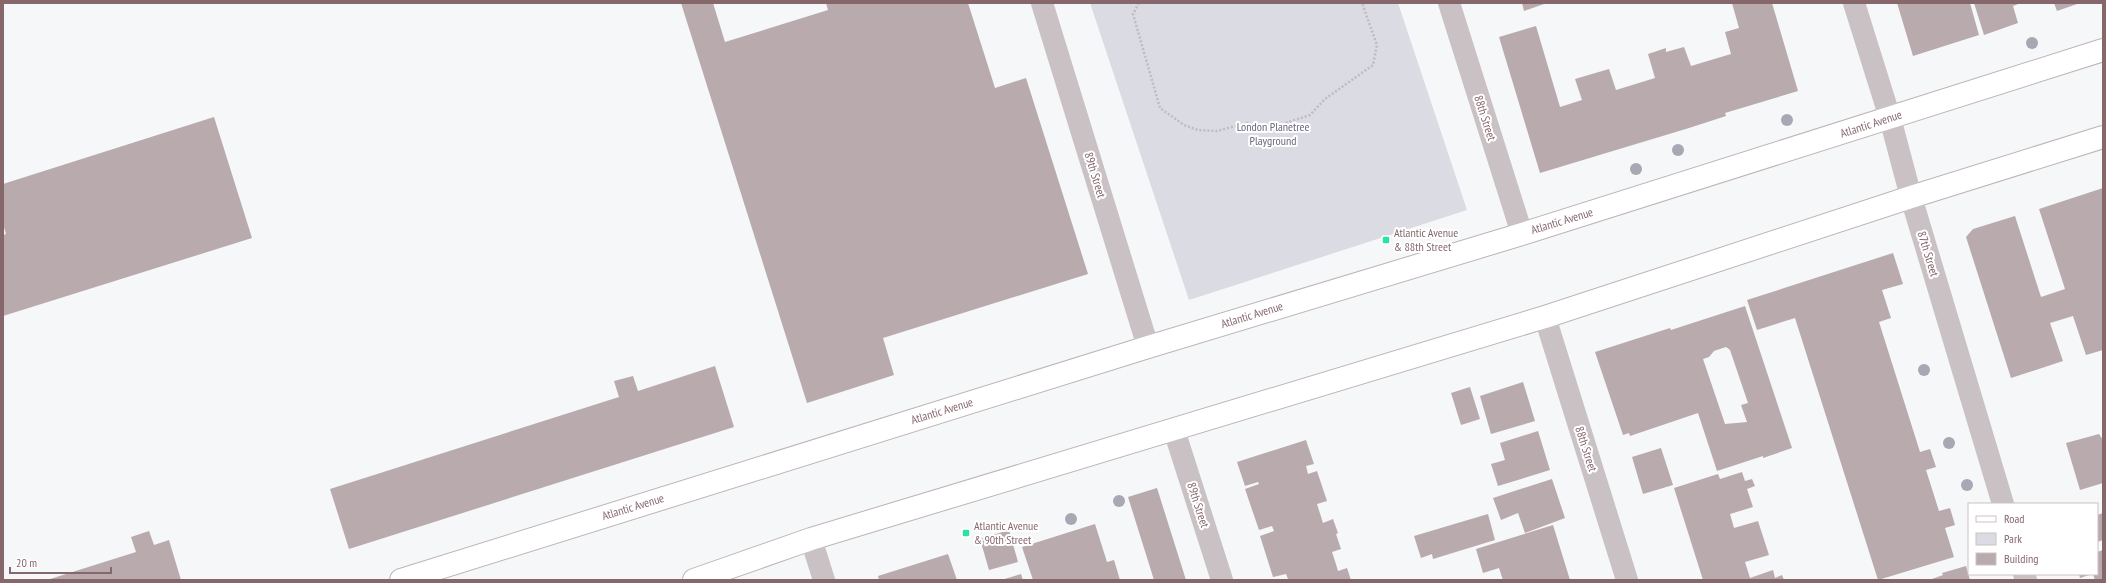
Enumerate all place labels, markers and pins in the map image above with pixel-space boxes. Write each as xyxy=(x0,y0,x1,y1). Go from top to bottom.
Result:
place label: Atlantic Avenue & 88th Street xyxy=(1394,225,1458,254)
marker: Atlantic Avenue & 88th Street xyxy=(1381,235,1391,245)
place label: Atlantic Avenue & 90th Street xyxy=(974,518,1038,547)
marker: Atlantic Avenue & 90th Street xyxy=(961,528,971,538)

